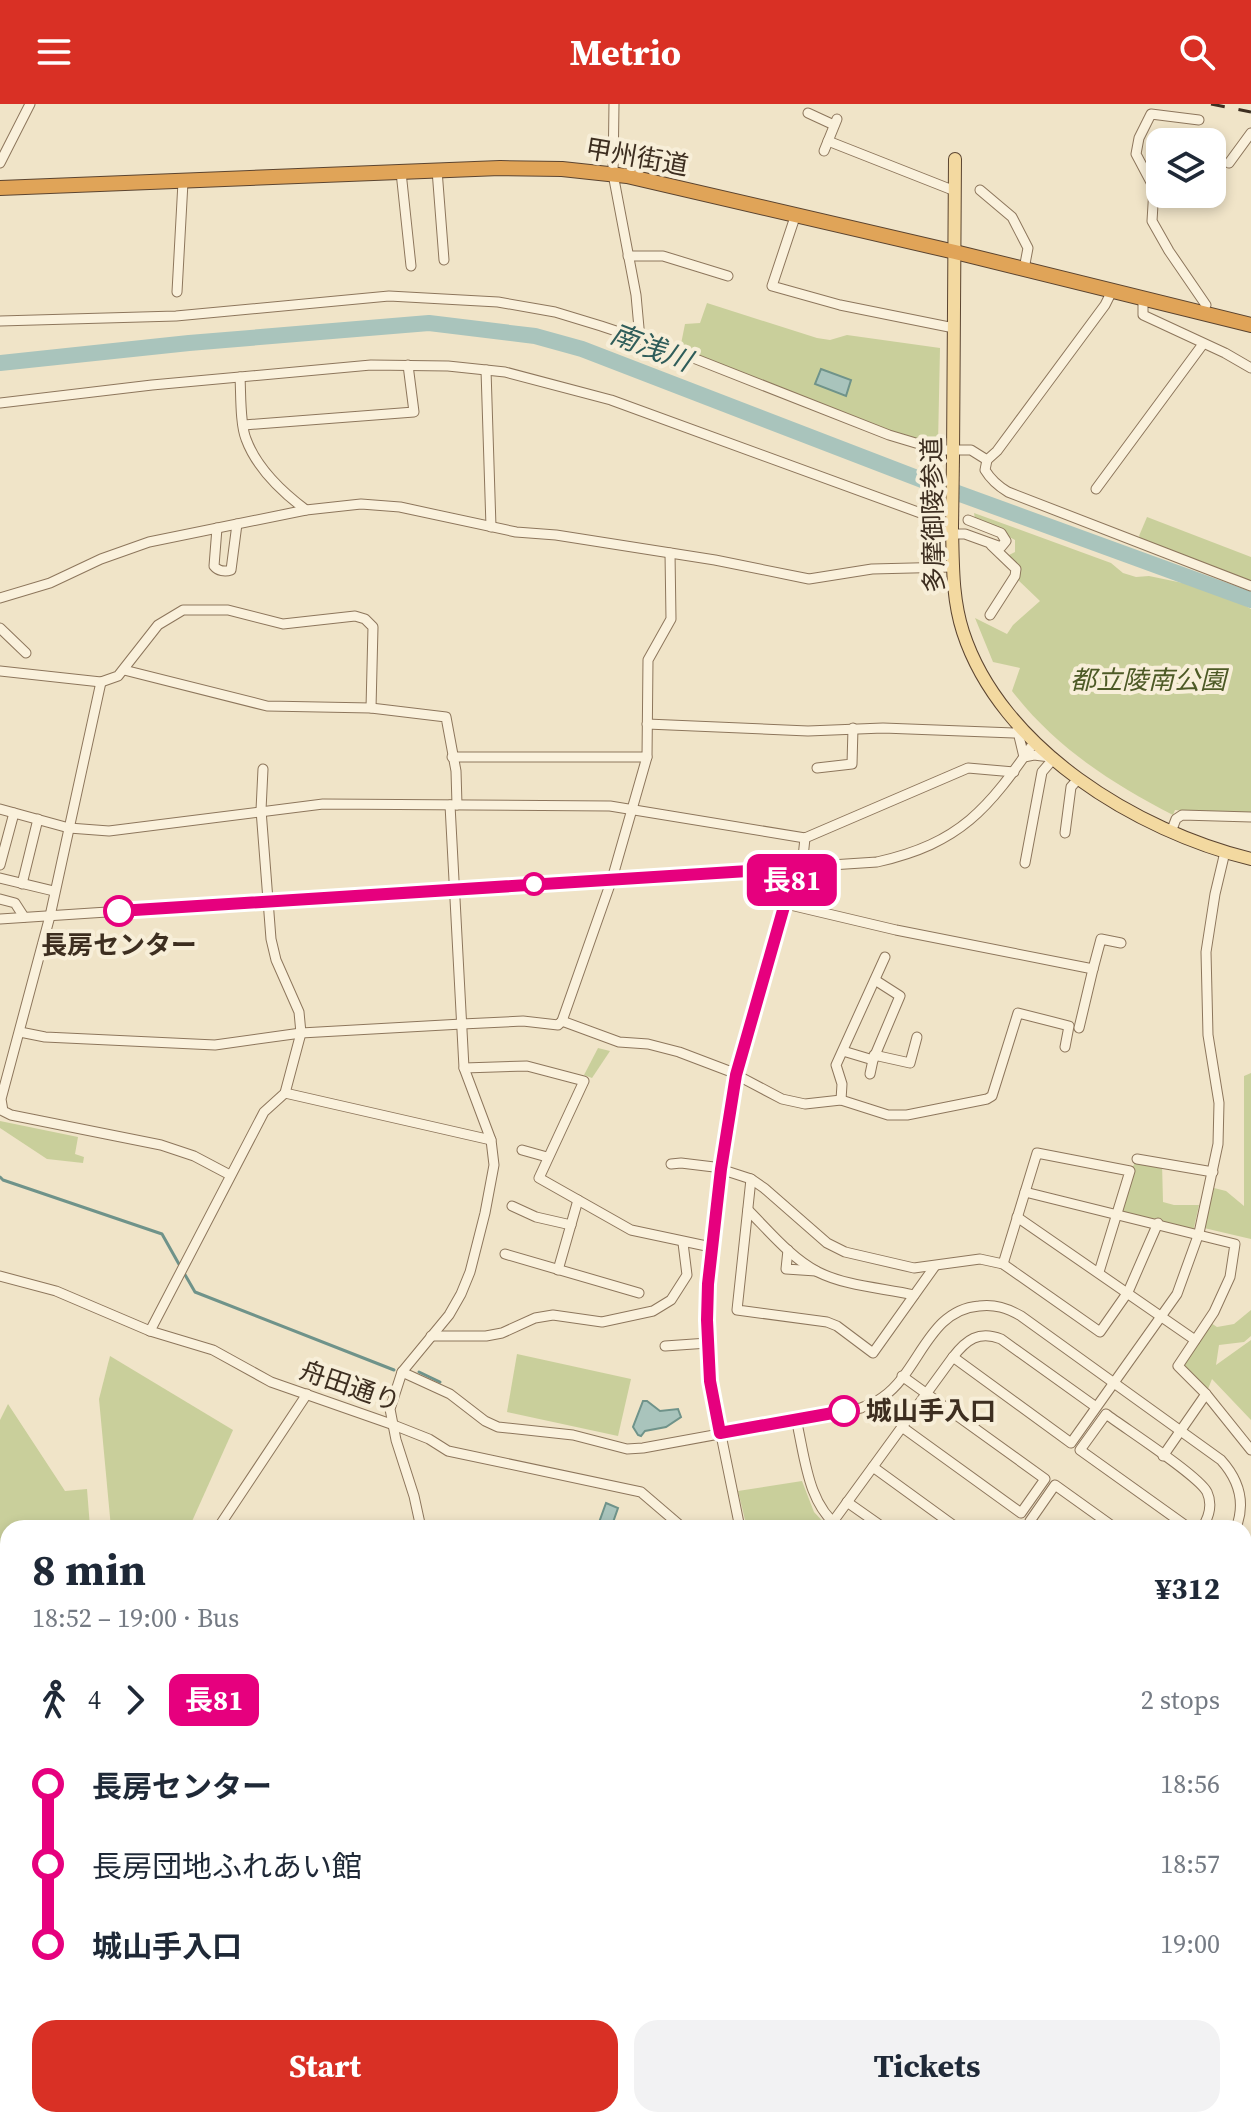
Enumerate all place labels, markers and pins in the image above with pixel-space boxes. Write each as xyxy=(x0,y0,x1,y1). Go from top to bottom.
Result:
unlabelled marker xyxy=(523,873,545,895)
marker: 長房センター xyxy=(104,896,134,926)
place label: 長房センター xyxy=(41,927,197,963)
place label: 城山手入口 xyxy=(866,1393,996,1429)
marker: 城山手入口 xyxy=(829,1396,859,1426)

